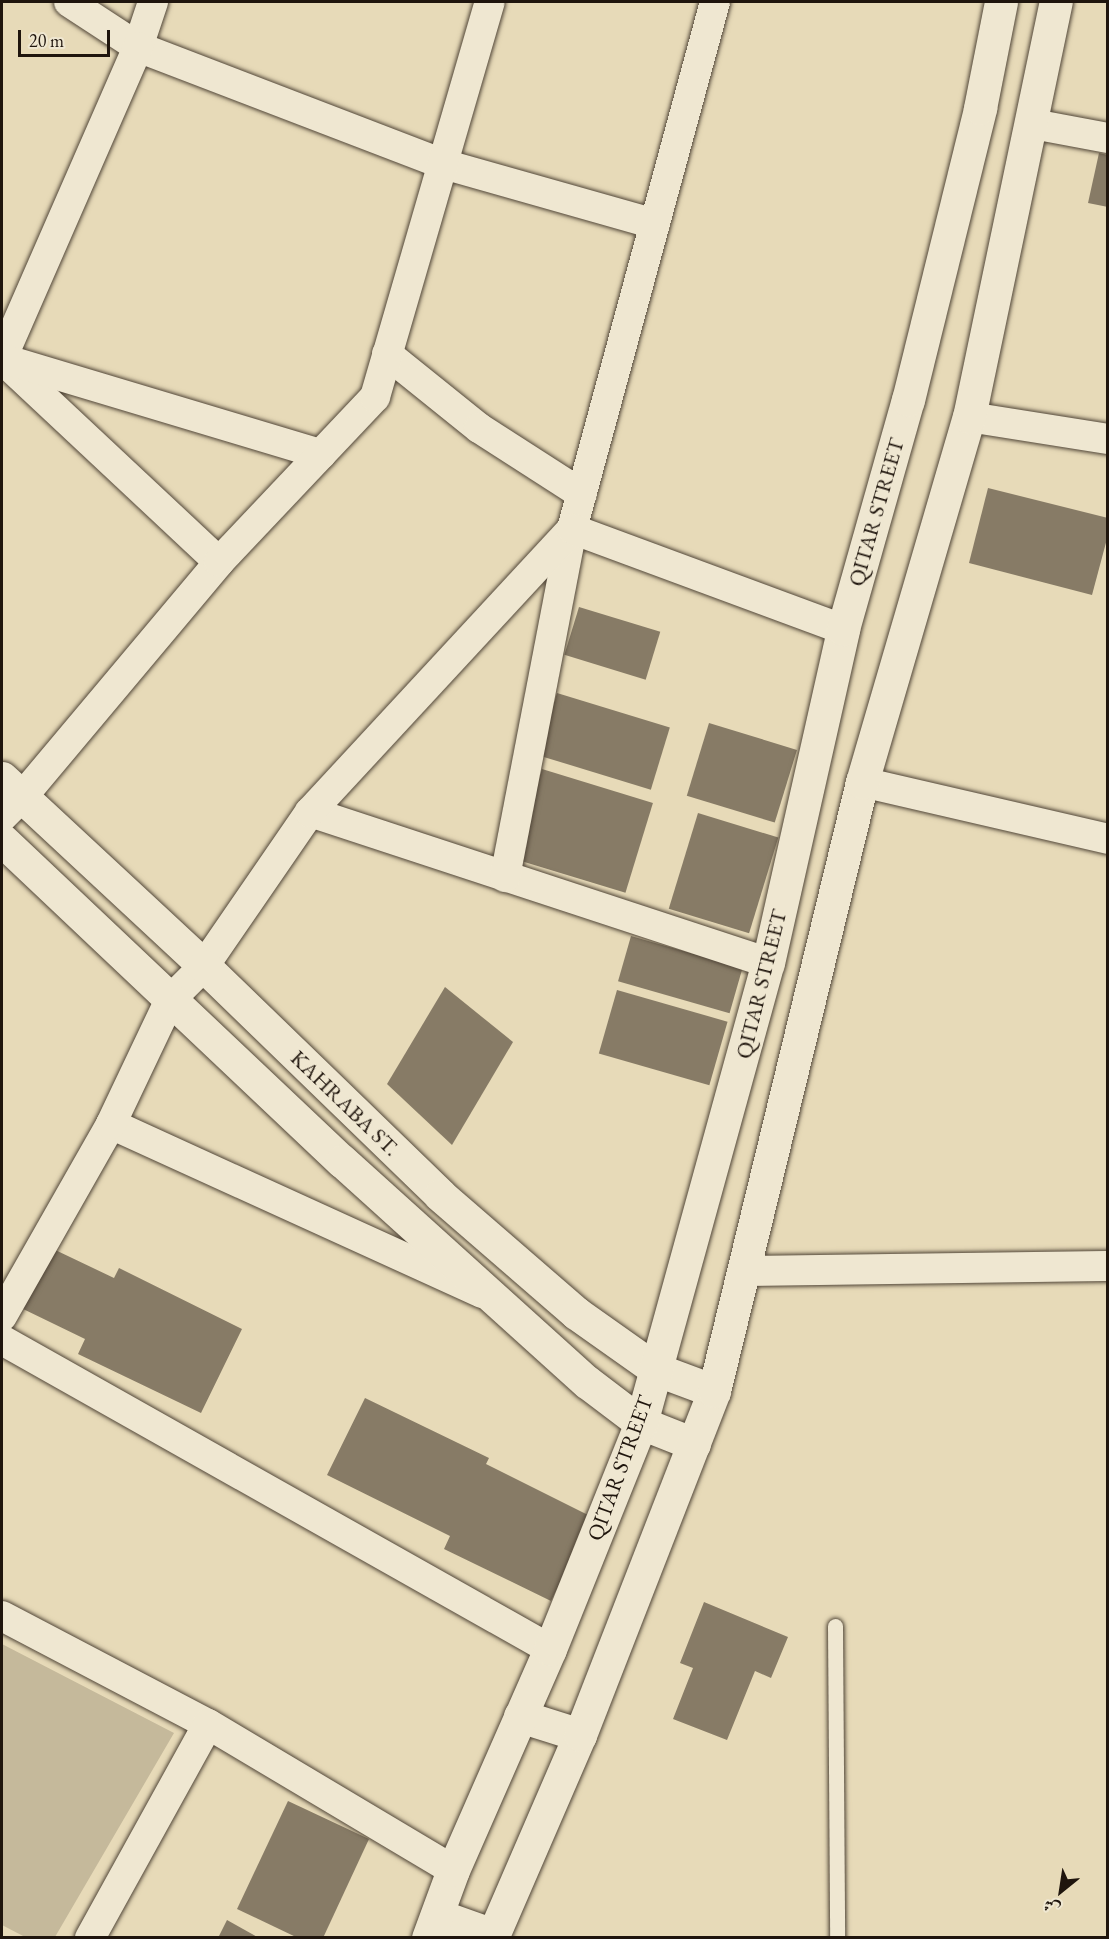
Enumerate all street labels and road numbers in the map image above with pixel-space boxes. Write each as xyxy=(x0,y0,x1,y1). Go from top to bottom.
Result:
street label: QITAR STREET xyxy=(842,435,910,589)
street label: QITAR STREET xyxy=(730,907,792,1061)
street label: KAHRABA ST. xyxy=(285,1045,405,1161)
street label: QITAR STREET xyxy=(581,1392,659,1544)

